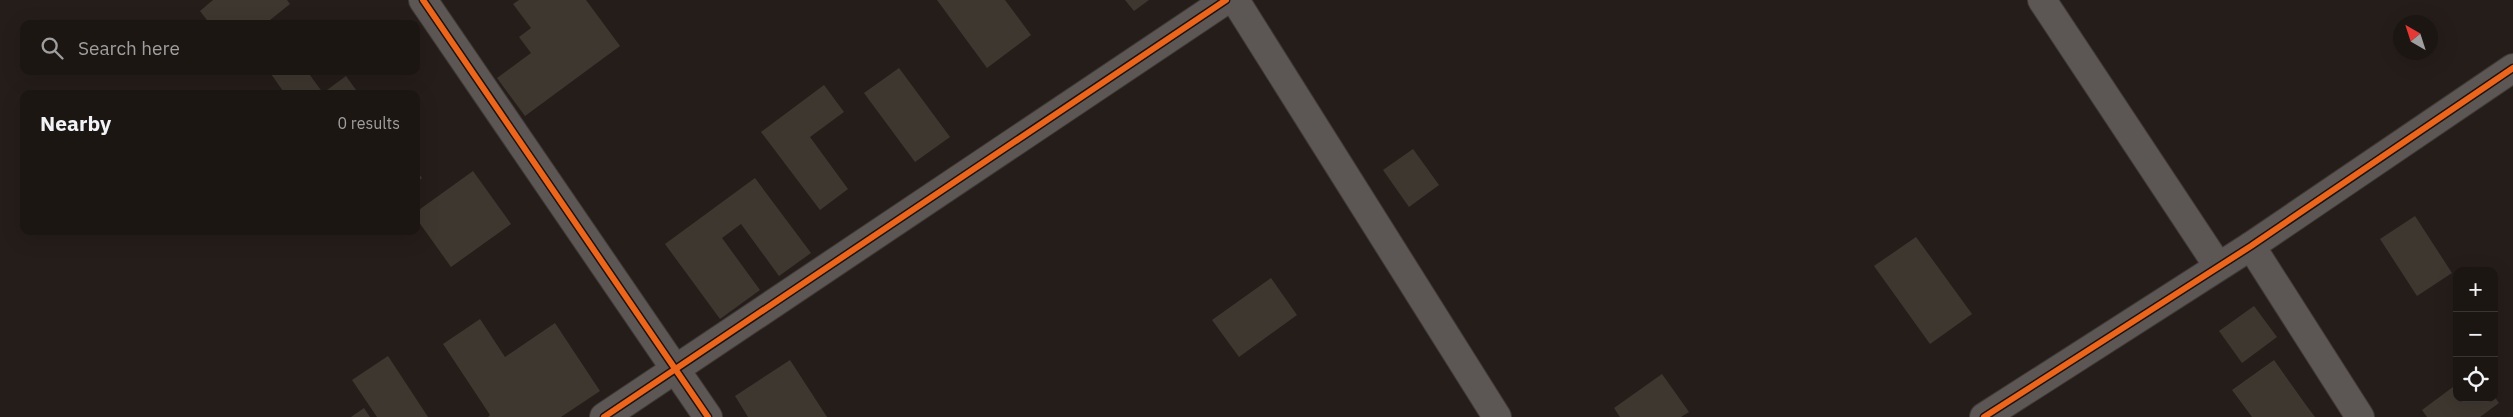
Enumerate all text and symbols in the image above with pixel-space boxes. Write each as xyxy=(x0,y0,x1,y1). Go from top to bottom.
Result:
north arrow xyxy=(2393,15,2438,60)
search box xyxy=(20,20,420,75)
icon: search xyxy=(38,34,66,62)
text: Search here xyxy=(78,36,180,60)
text: Nearby xyxy=(40,109,111,137)
text: 0 results xyxy=(337,113,400,133)
map controls xyxy=(2453,267,2498,402)
button: + xyxy=(2453,267,2498,312)
button: − xyxy=(2453,312,2498,357)
button: locate xyxy=(2453,357,2498,402)

